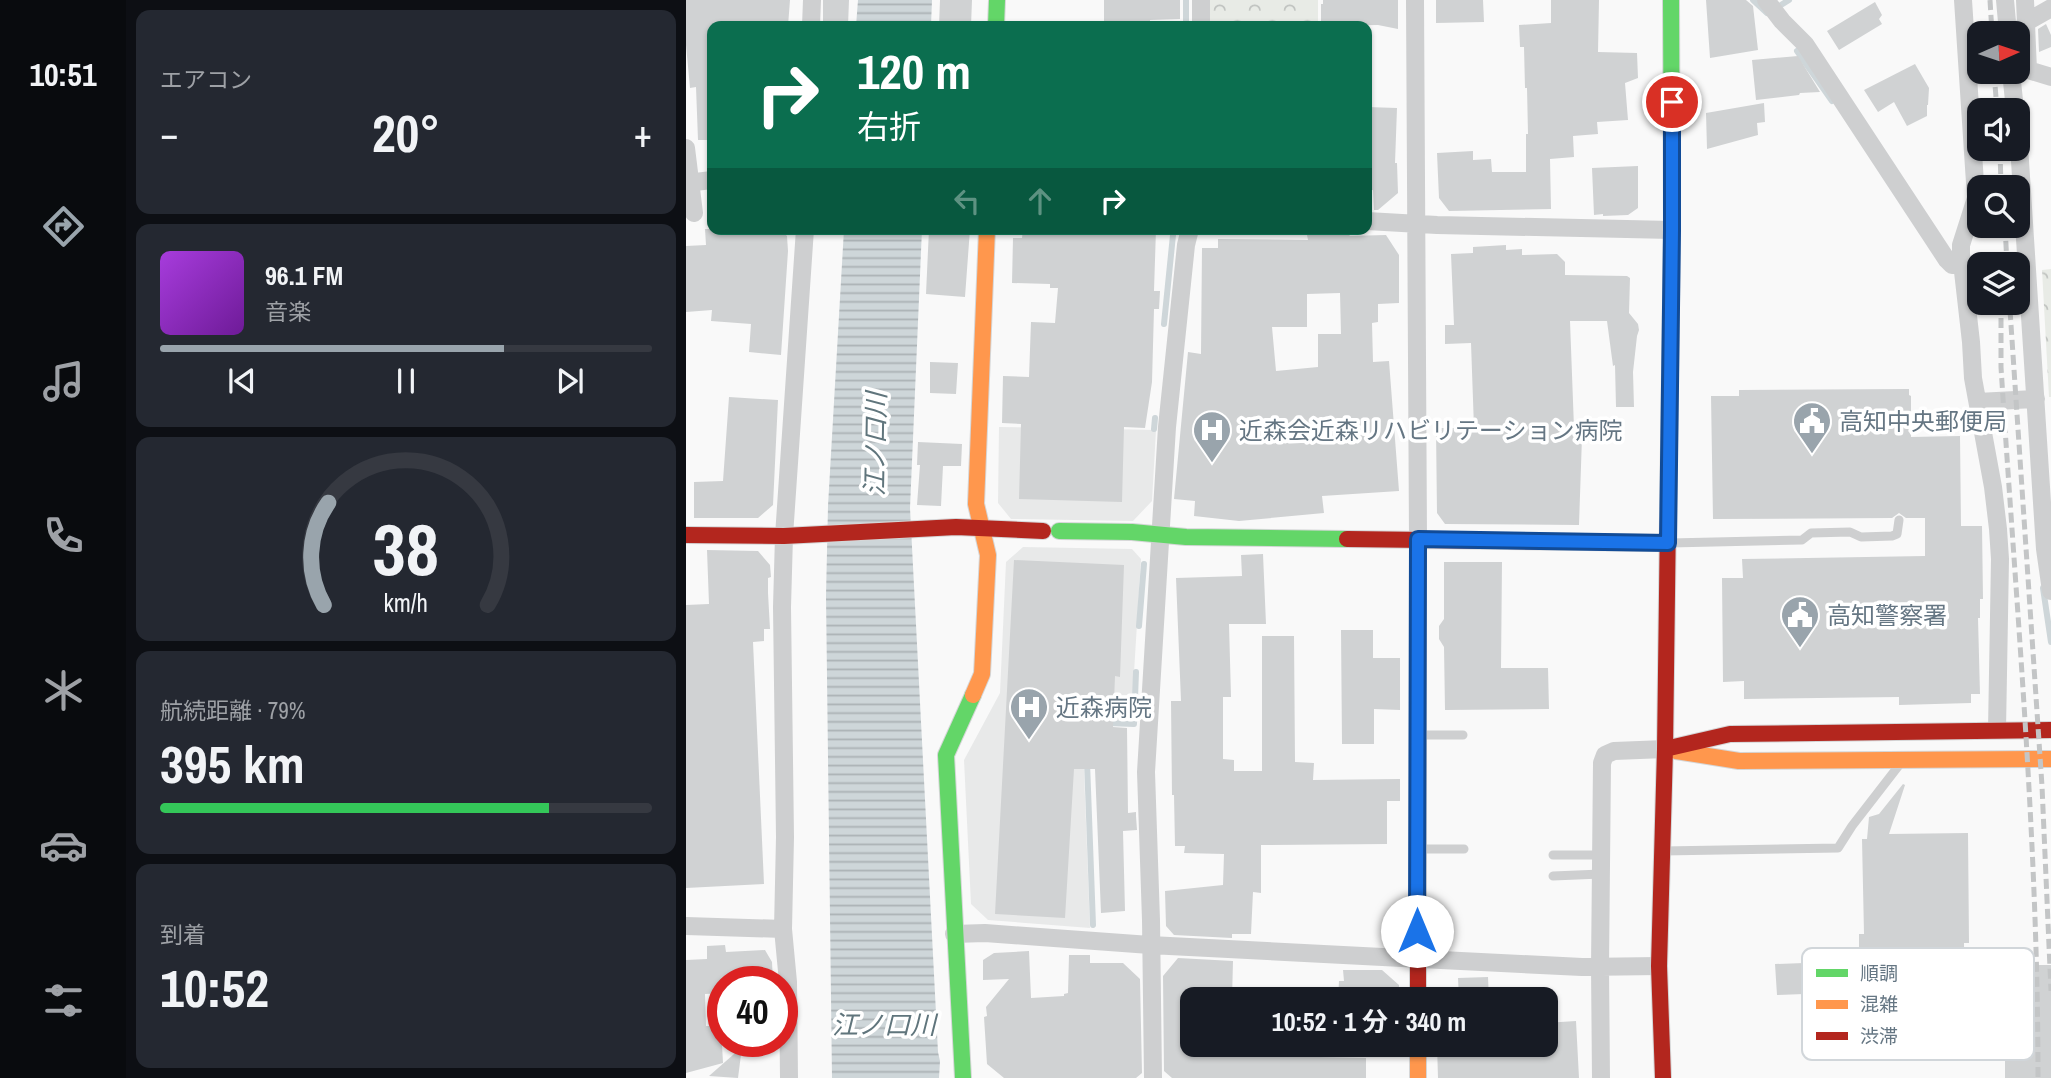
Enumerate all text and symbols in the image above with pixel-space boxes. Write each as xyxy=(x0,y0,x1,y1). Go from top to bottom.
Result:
north arrow xyxy=(1967,21,2030,84)
map controls xyxy=(1967,21,2030,315)
text: 120 m xyxy=(857,38,971,104)
icon: right xyxy=(742,49,833,140)
text: 10:51 xyxy=(29,53,97,96)
text: エアコン xyxy=(160,64,252,95)
pin xyxy=(1642,72,1702,132)
icon: arrive xyxy=(1653,83,1691,121)
text: 20° xyxy=(372,98,440,168)
button: sound xyxy=(1967,98,2030,161)
text: 右折 xyxy=(857,105,921,148)
text: − xyxy=(160,108,178,159)
text: + xyxy=(634,108,652,159)
button: search xyxy=(1967,175,2030,238)
icon: left xyxy=(948,182,986,220)
icon: ahead xyxy=(1021,182,1059,220)
icon: right xyxy=(1094,182,1132,220)
icon: directions xyxy=(39,202,88,251)
button: layers xyxy=(1967,252,2030,315)
text: 96.1 FM xyxy=(265,258,343,293)
text: 音楽 xyxy=(265,296,311,327)
icon: music xyxy=(39,357,88,406)
icon: previous xyxy=(223,362,261,400)
icon: pause xyxy=(387,362,425,400)
icon: next xyxy=(551,362,589,400)
water label: 江ノ口川 xyxy=(857,389,893,496)
public building icon: 高知中央郵便局 xyxy=(1791,400,1833,455)
place label: 高知中央郵便局 xyxy=(1839,405,2007,437)
hospital icon: 近森会近森リハビリテーション病院 xyxy=(1191,409,1233,464)
place label: 近森会近森リハビリテーション病院 xyxy=(1239,414,1623,446)
text: 38 xyxy=(373,500,439,598)
icon: phone xyxy=(39,511,88,560)
text: km/h xyxy=(384,586,428,620)
public building icon: 高知警察署 xyxy=(1779,594,1821,649)
place label: 高知警察署 xyxy=(1827,599,1947,631)
icon: climate xyxy=(39,666,88,715)
hospital icon: 近森病院 xyxy=(1008,686,1050,741)
place label: 近森病院 xyxy=(1056,691,1152,723)
text: 航続距離 · 79% xyxy=(160,695,305,726)
text: 395 km xyxy=(160,729,305,799)
icon: car xyxy=(39,821,88,870)
position arrow xyxy=(1380,894,1454,968)
text: 到着 xyxy=(160,919,206,950)
legend xyxy=(1802,948,2034,1060)
text: 10:52 xyxy=(160,953,269,1023)
text: 順調 xyxy=(1860,960,1898,986)
speed limit sign: 40 xyxy=(707,966,798,1057)
icon: filters xyxy=(39,976,88,1025)
text: 混雑 xyxy=(1860,991,1898,1017)
text: 10:52 · 1 分 · 340 m xyxy=(1272,1004,1466,1039)
water label: 江ノ口川 xyxy=(832,1007,939,1042)
text: 渋滞 xyxy=(1860,1023,1898,1049)

